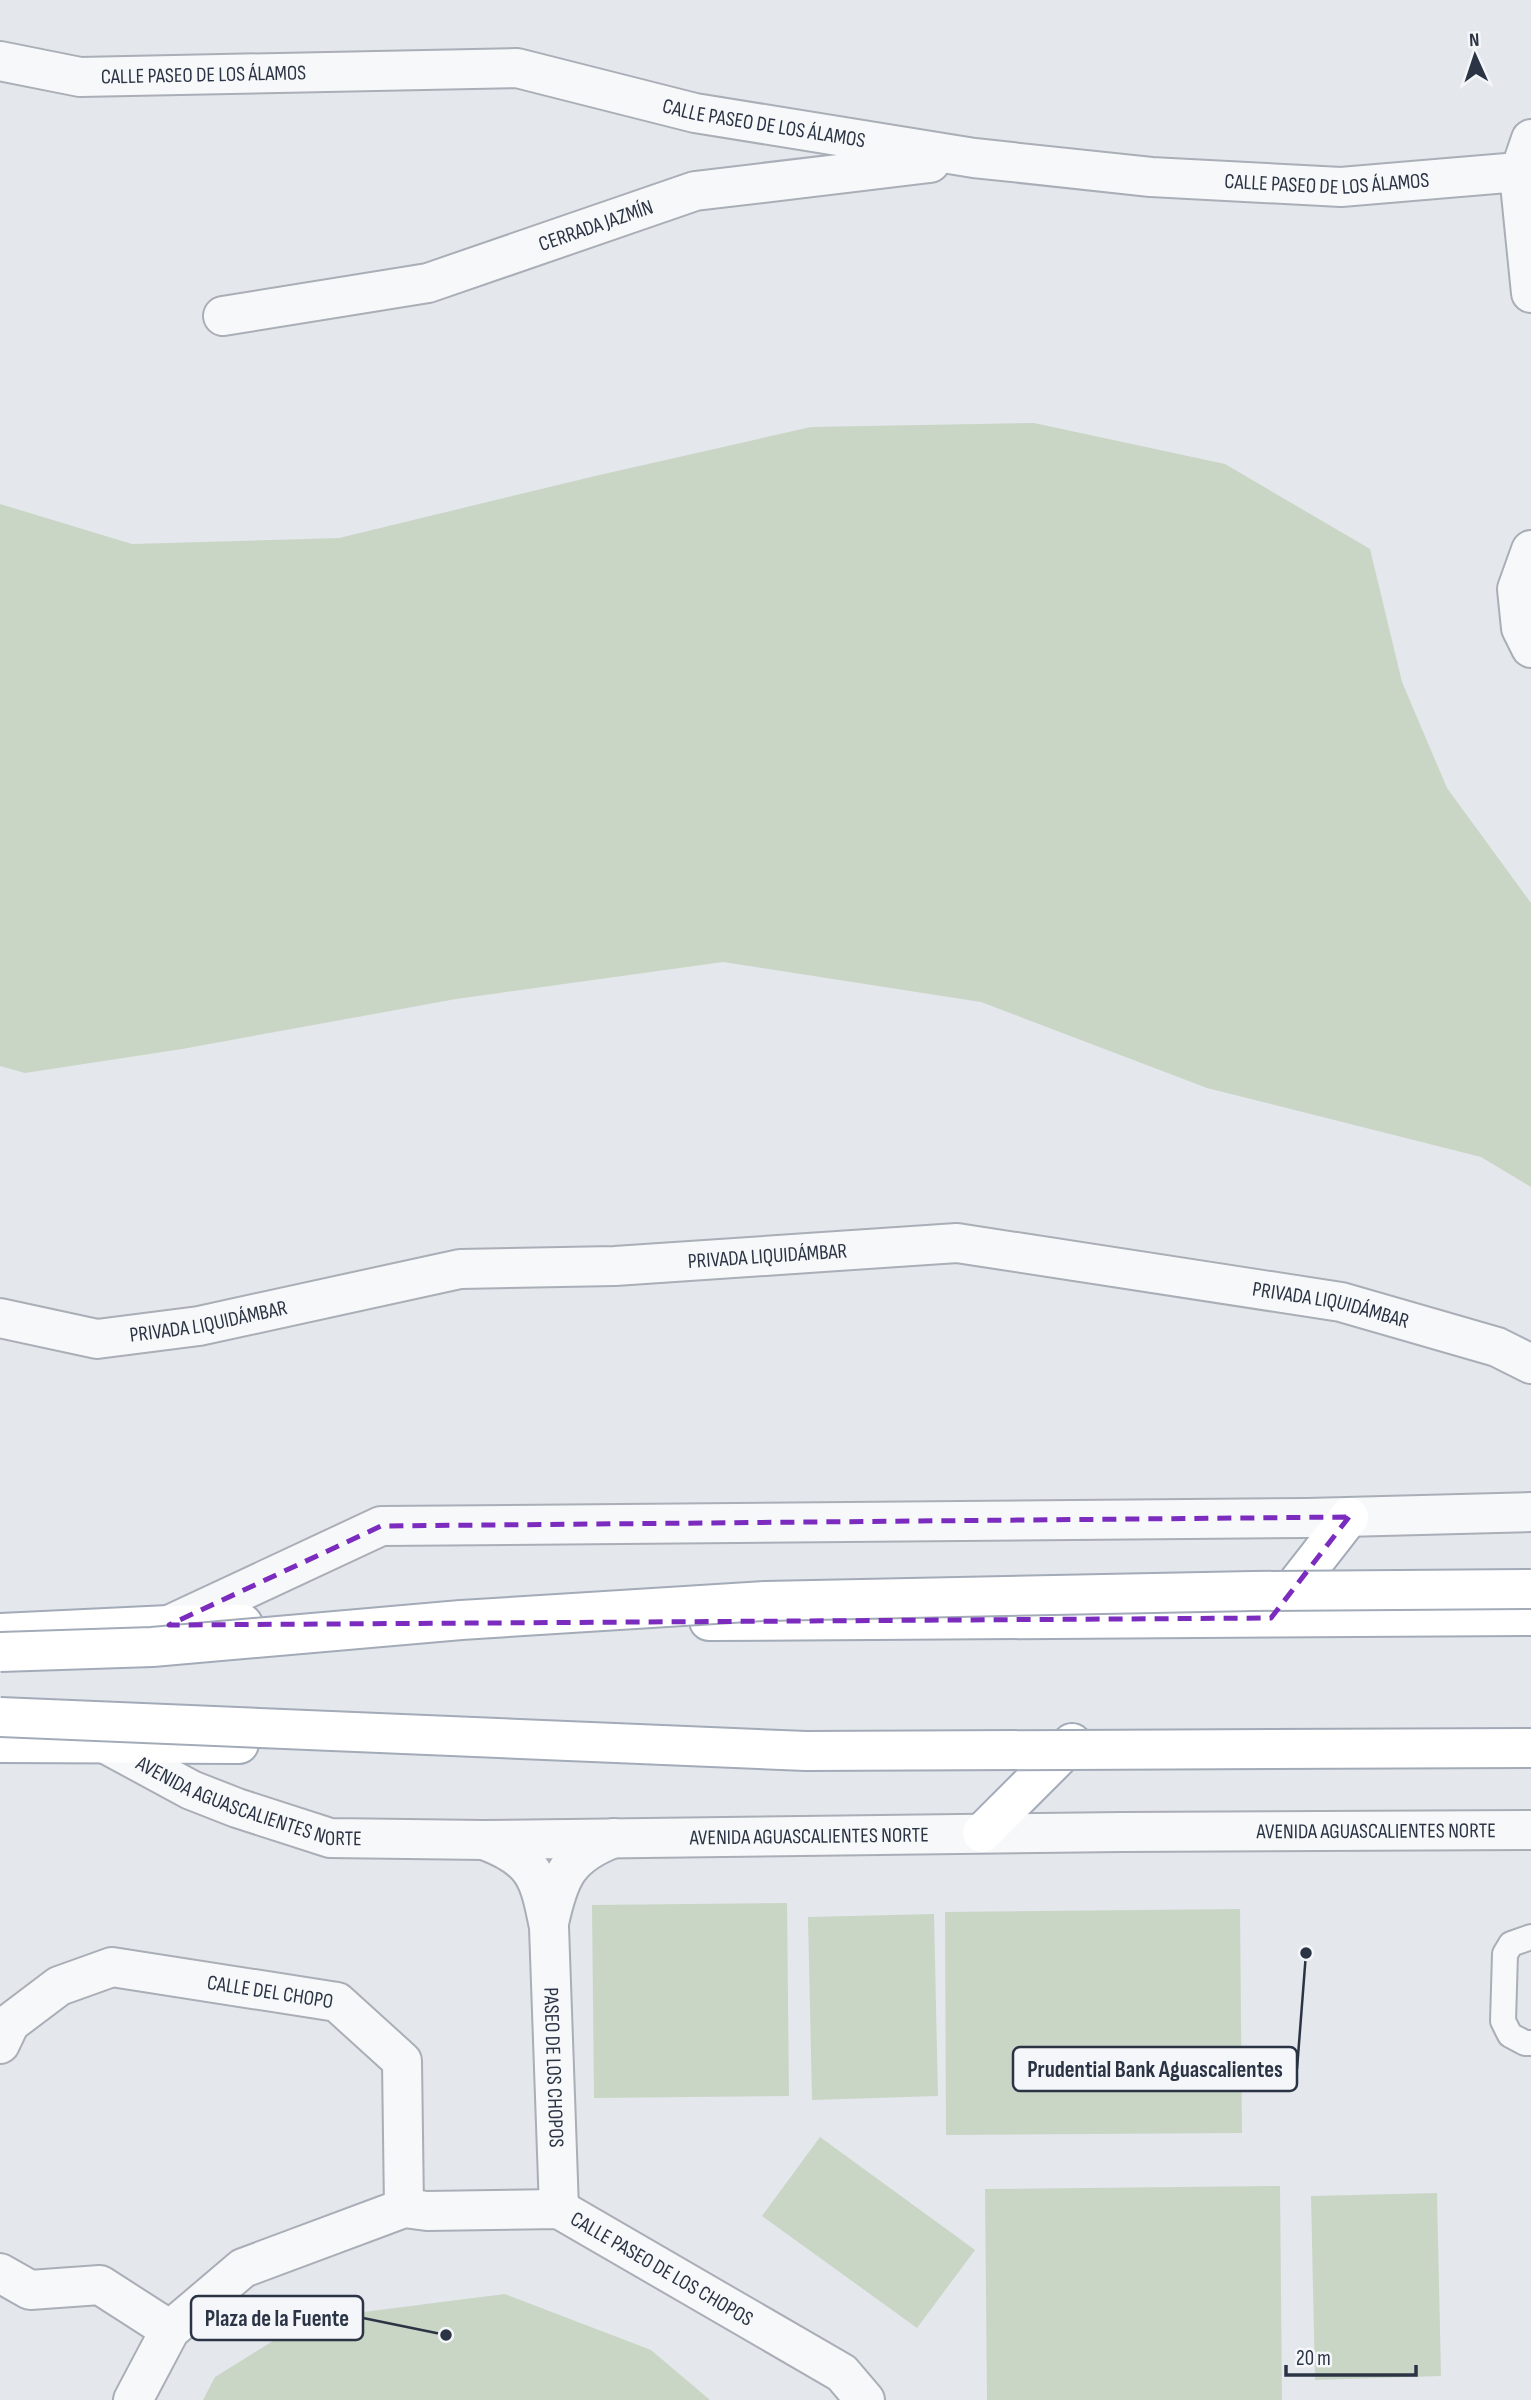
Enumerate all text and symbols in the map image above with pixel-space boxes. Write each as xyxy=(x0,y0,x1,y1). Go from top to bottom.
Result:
north arrow xyxy=(1440,21,1510,91)
text: N xyxy=(1469,29,1480,52)
street label: CALLE PASEO DE LOS ÁLAMOS xyxy=(100,60,306,89)
street label: CALLE PASEO DE LOS ÁLAMOS xyxy=(660,93,867,153)
street label: CALLE PASEO DE LOS ÁLAMOS xyxy=(1224,167,1430,200)
street label: CERRADA JAZMÍN xyxy=(535,194,656,256)
street label: PRIVADA LIQUIDÁMBAR xyxy=(687,1238,848,1274)
street label: PRIVADA LIQUIDÁMBAR xyxy=(1251,1276,1412,1334)
street label: PRIVADA LIQUIDÁMBAR xyxy=(128,1295,290,1347)
street label: AVENIDA AGUASCALIENTES NORTE xyxy=(131,1750,362,1851)
street label: AVENIDA AGUASCALIENTES NORTE xyxy=(1255,1818,1496,1844)
street label: AVENIDA AGUASCALIENTES NORTE xyxy=(688,1822,929,1850)
street label: CALLE DEL CHOPO xyxy=(205,1969,335,2014)
street label: PASEO DE LOS CHOPOS xyxy=(539,1987,569,2148)
callout: Prudential Bank Aguascalientes xyxy=(1013,2047,1297,2091)
text: Prudential Bank Aguascalientes xyxy=(1027,2056,1283,2084)
street label: CALLE PASEO DE LOS CHOPOS xyxy=(566,2206,758,2331)
callout: Plaza de la Fuente xyxy=(191,2296,363,2340)
text: Plaza de la Fuente xyxy=(205,2305,349,2333)
scale bar xyxy=(1286,2334,1416,2378)
text: 20 m xyxy=(1296,2346,1331,2371)

